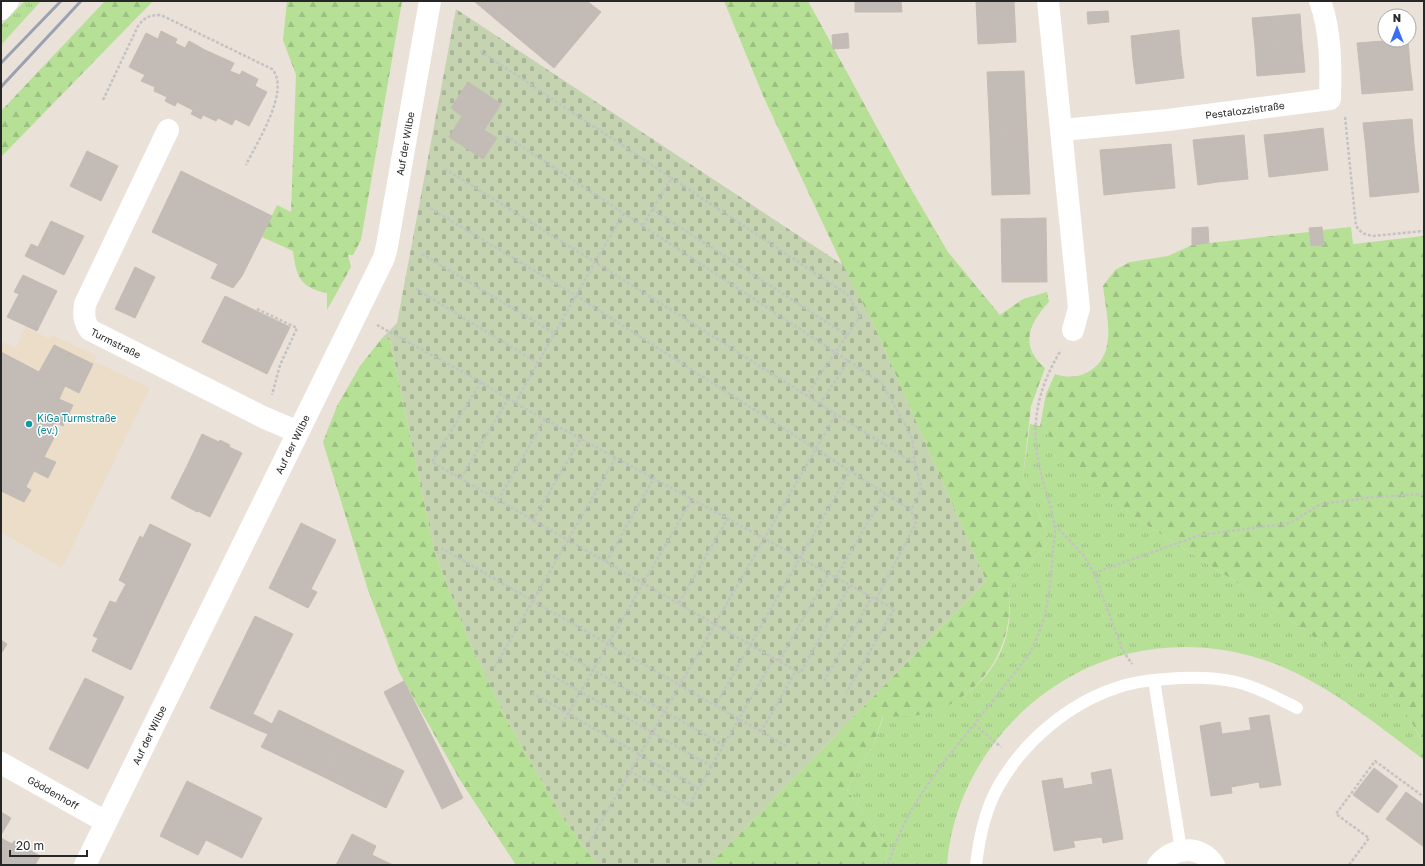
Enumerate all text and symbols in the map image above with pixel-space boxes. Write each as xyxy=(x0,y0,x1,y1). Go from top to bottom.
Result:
north arrow xyxy=(1377,8,1417,48)
text: N xyxy=(1393,11,1401,24)
street label: Pestalozzistraße xyxy=(1205,99,1285,121)
street label: Auf der Wilbe xyxy=(393,111,416,176)
street label: Turmstraße xyxy=(89,325,143,361)
place label: KiGa Turmstraße (ev.) xyxy=(37,412,116,436)
street label: Auf der Wilbe xyxy=(273,412,312,476)
marker: KiGa Turmstraße (ev.) xyxy=(24,419,34,429)
street label: Auf der Wilbe xyxy=(129,703,169,767)
street label: Göddenhoff xyxy=(26,773,81,812)
scale bar xyxy=(10,832,87,858)
text: 20 m xyxy=(16,838,44,853)

